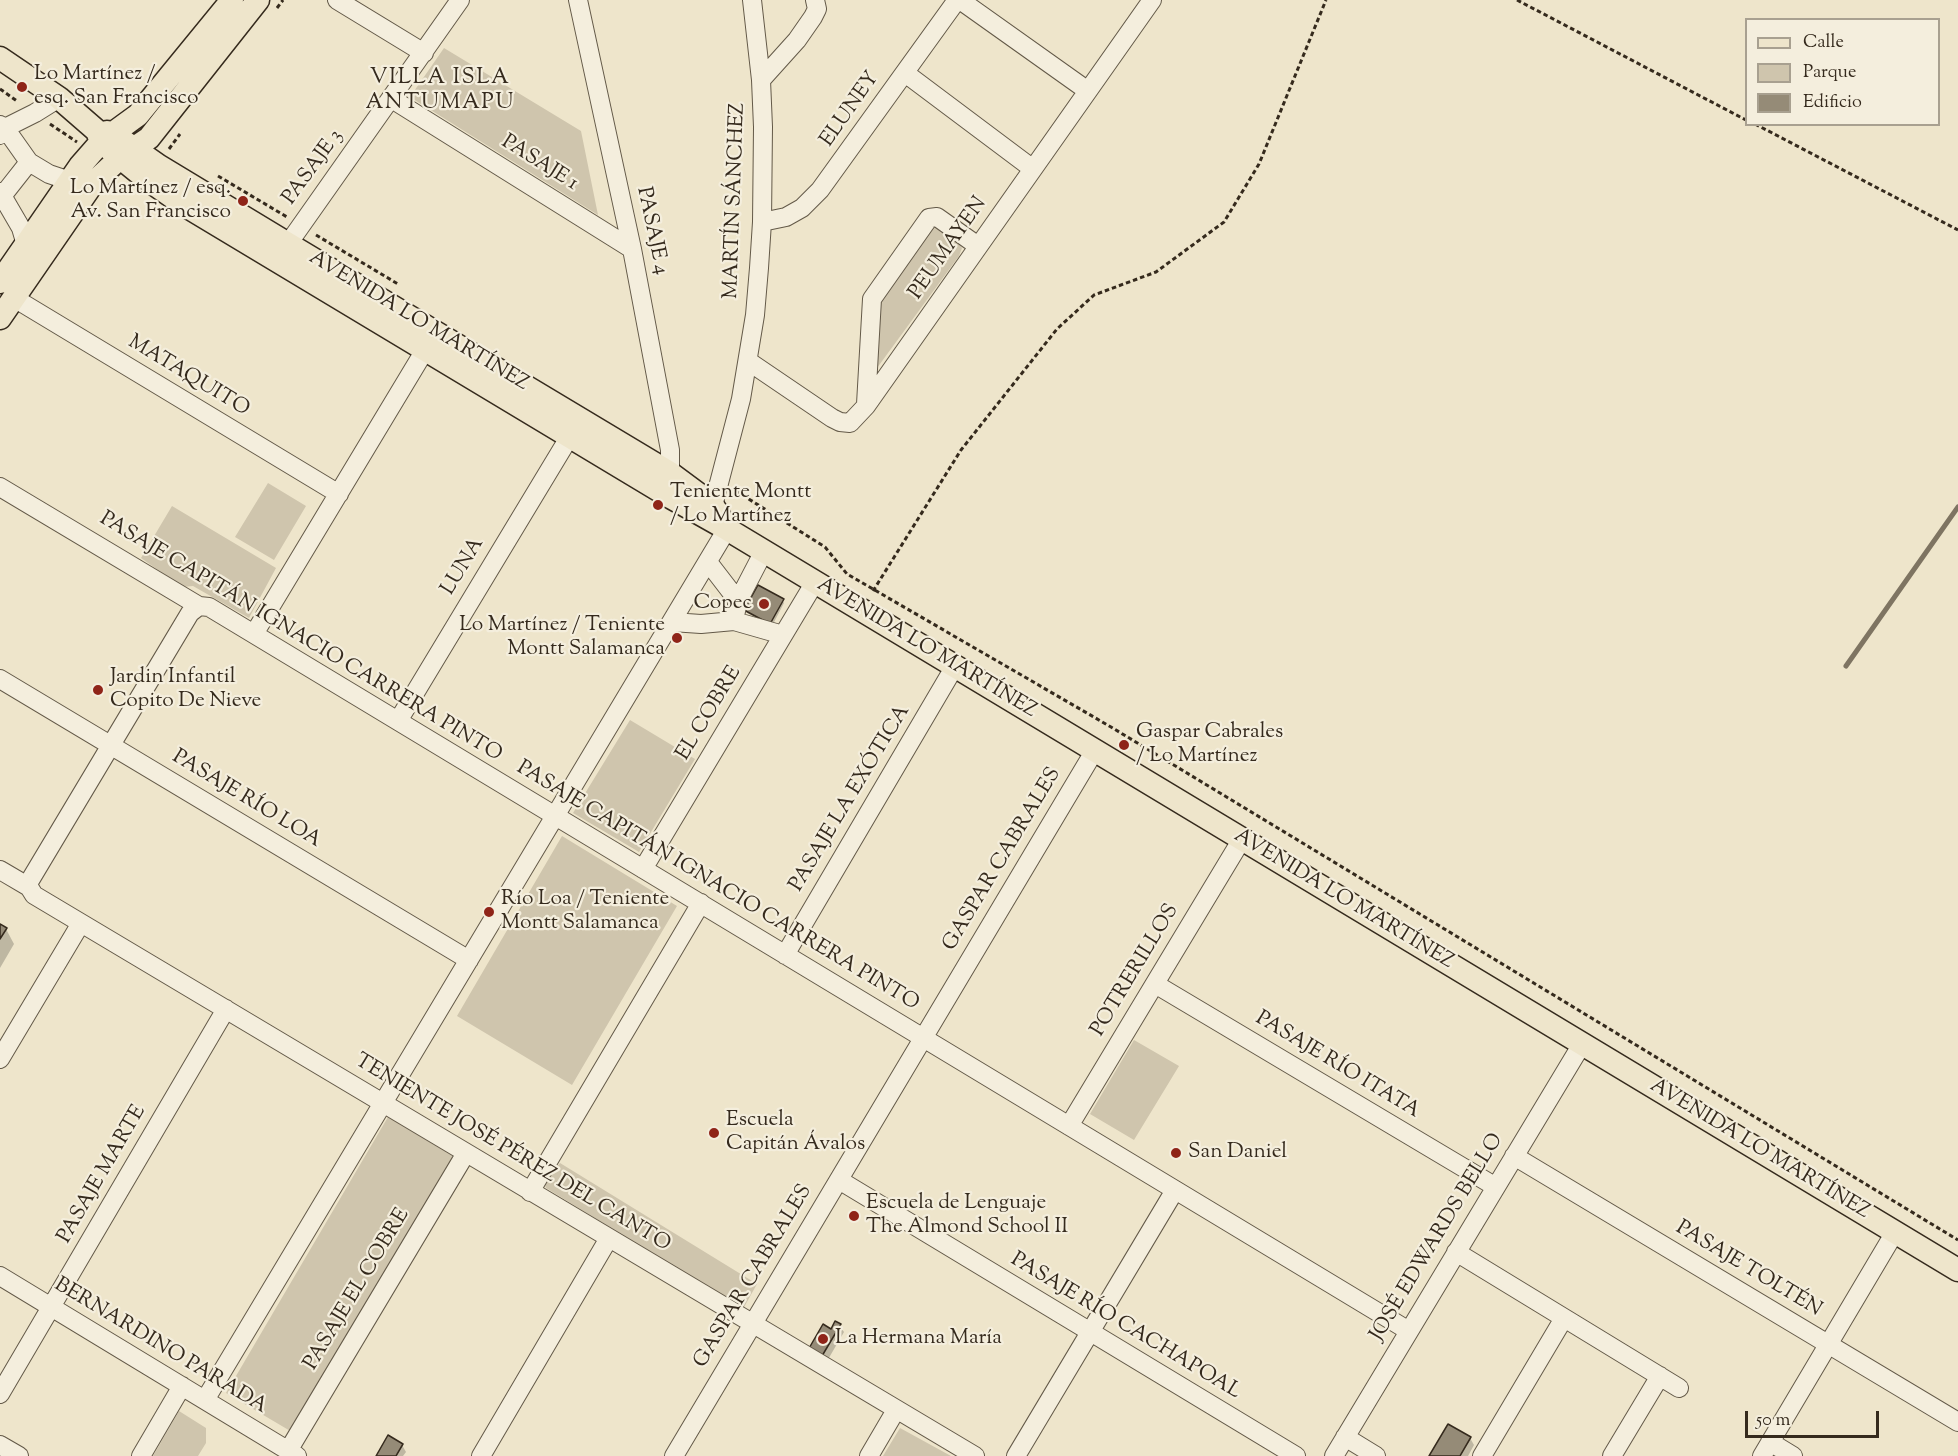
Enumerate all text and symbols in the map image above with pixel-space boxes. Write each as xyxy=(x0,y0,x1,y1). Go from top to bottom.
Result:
legend xyxy=(1745,18,1940,126)
text: Calle xyxy=(1803,30,1844,56)
text: Parque xyxy=(1803,60,1856,86)
place label: Lo Martínez / esq. San Francisco xyxy=(34,62,198,112)
district label: VILLA ISLA ANTUMAPU xyxy=(365,66,515,118)
street label: ELUNEY xyxy=(816,67,886,153)
marker: Lo Martínez / esq. San Francisco xyxy=(15,80,29,94)
text: Edificio xyxy=(1803,90,1862,116)
street label: MARTÍN SÁNCHEZ xyxy=(720,102,752,300)
street label: PASAJE 3 xyxy=(278,125,350,211)
street label: PASAJE 1 xyxy=(496,131,582,197)
place label: Lo Martínez / esq. Av. San Francisco xyxy=(70,176,231,226)
street label: PASAJE 4 xyxy=(629,185,673,277)
street label: PEUMAYEN xyxy=(904,193,994,305)
marker: Lo Martínez / esq. Av. San Francisco xyxy=(236,194,250,208)
street label: AVENIDA LO MARTÍNEZ xyxy=(303,246,533,398)
street label: MATAQUITO xyxy=(122,331,254,423)
place label: Teniente Montt / Lo Martínez xyxy=(670,480,811,530)
marker: Teniente Montt / Lo Martínez xyxy=(651,498,665,512)
street label: PASAJE CAPITÁN IGNACIO CARRERA PINTO xyxy=(94,507,506,769)
street label: LUNA xyxy=(437,534,491,600)
street label: AVENIDA LO MARTÍNEZ xyxy=(811,573,1041,725)
place label: Copec xyxy=(693,591,752,617)
marker: Copec xyxy=(757,597,771,611)
place label: Lo Martínez / Teniente Montt Salamanca xyxy=(459,613,665,663)
marker: Lo Martínez / Teniente Montt Salamanca xyxy=(670,631,684,645)
street label: EL COBRE xyxy=(672,662,748,766)
place label: Jardin Infantil Copito De Nieve xyxy=(110,665,261,715)
marker: Jardin Infantil Copito De Nieve xyxy=(91,683,105,697)
street label: PASAJE LA EXÓTICA xyxy=(785,701,917,897)
place label: Gaspar Cabrales / Lo Martínez xyxy=(1136,720,1283,770)
marker: Gaspar Cabrales / Lo Martínez xyxy=(1117,738,1131,752)
street label: PASAJE RÍO LOA xyxy=(167,746,325,854)
street label: PASAJE CAPITÁN IGNACIO CARRERA PINTO xyxy=(511,756,923,1018)
street label: GASPAR CABRALES xyxy=(938,764,1068,956)
street label: AVENIDA LO MARTÍNEZ xyxy=(1228,824,1458,976)
place label: Río Loa / Teniente Montt Salamanca xyxy=(501,887,669,937)
street label: POTRERILLOS xyxy=(1087,900,1185,1042)
marker: Río Loa / Teniente Montt Salamanca xyxy=(482,905,496,919)
street label: PASAJE RÍO ITATA xyxy=(1250,1007,1424,1125)
street label: TENIENTE JOSÉ PÉREZ DEL CANTO xyxy=(350,1050,674,1258)
street label: AVENIDA LO MARTÍNEZ xyxy=(1644,1074,1874,1226)
street label: PASAJE MARTE xyxy=(53,1101,153,1249)
place label: Escuela Capitán Ávalos xyxy=(726,1108,865,1158)
marker: Escuela Capitán Ávalos xyxy=(707,1126,721,1140)
street label: JOSÉ EDWARDS BELLO xyxy=(1366,1130,1510,1346)
place label: San Daniel xyxy=(1188,1140,1287,1166)
marker: San Daniel xyxy=(1169,1146,1183,1160)
street label: GASPAR CABRALES xyxy=(689,1181,819,1373)
place label: Escuela de Lenguaje The Almond School II xyxy=(866,1191,1068,1241)
street label: PASAJE EL COBRE xyxy=(300,1205,416,1375)
marker: Escuela de Lenguaje The Almond School II xyxy=(847,1209,861,1223)
street label: PASAJE TOLTÉN xyxy=(1670,1216,1826,1324)
street label: PASAJE RÍO CACHAPOAL xyxy=(1005,1248,1245,1406)
street label: BERNARDINO PARADA xyxy=(49,1273,271,1421)
place label: La Hermana María xyxy=(835,1326,1002,1352)
marker: La Hermana María xyxy=(816,1332,830,1346)
scale bar xyxy=(1748,1399,1882,1437)
text: 50 m xyxy=(1756,1408,1790,1434)

